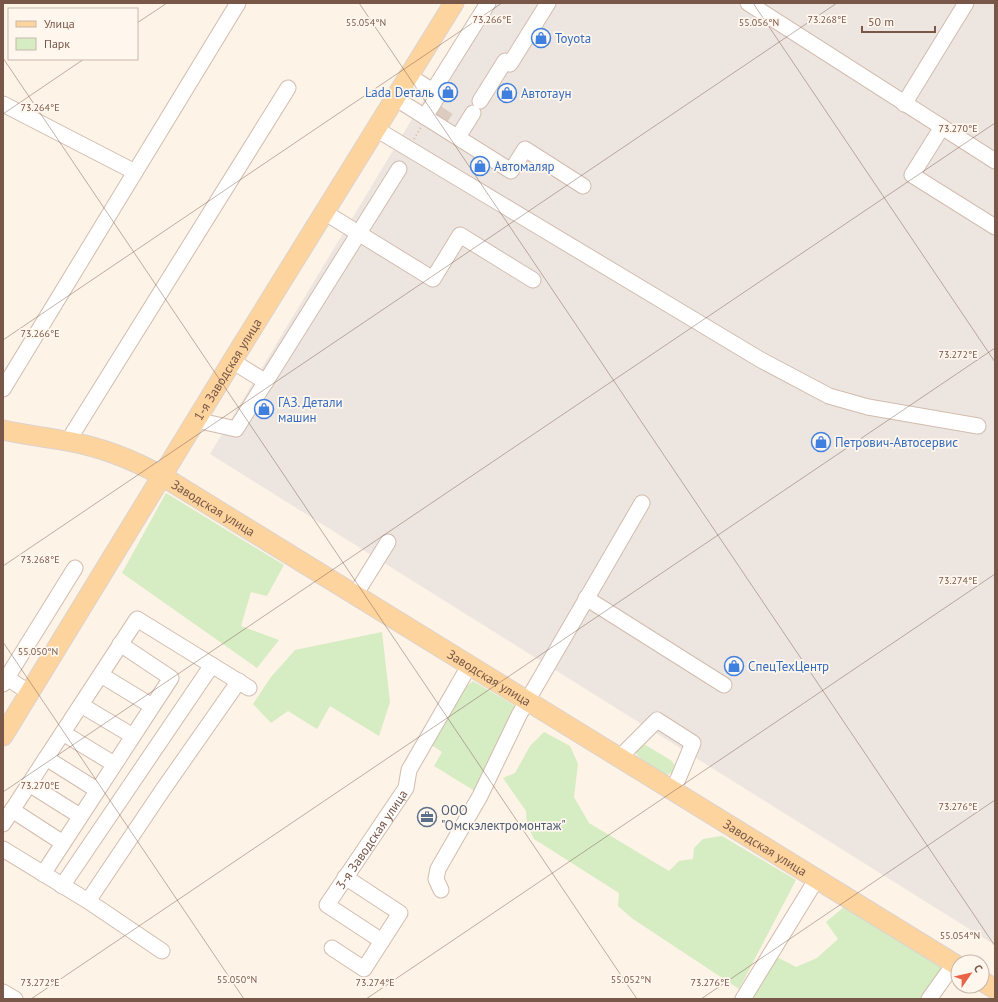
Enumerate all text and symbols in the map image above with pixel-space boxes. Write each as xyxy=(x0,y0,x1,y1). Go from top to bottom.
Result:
legend xyxy=(8,8,138,60)
scale bar xyxy=(862,8,935,34)
text: 73.266°E xyxy=(473,13,512,26)
text: 73.268°E xyxy=(808,13,847,26)
text: 50 m xyxy=(868,14,894,29)
text: Улица xyxy=(44,16,75,31)
text: 55.054°N xyxy=(346,16,386,29)
text: 55.056°N xyxy=(739,16,779,29)
shop icon: Toyota xyxy=(530,27,552,49)
place label: Toyota xyxy=(555,30,591,47)
text: Парк xyxy=(44,36,70,51)
shop icon: Lada Dеталь xyxy=(437,81,459,103)
shop icon: Автотаун xyxy=(496,82,518,104)
place label: Lada Dеталь xyxy=(365,84,434,101)
place label: Автотаун xyxy=(521,85,572,102)
text: 73.264°E xyxy=(21,101,60,114)
text: 73.270°E xyxy=(939,122,978,135)
shop icon: Автомаляр xyxy=(469,155,491,177)
place label: Автомаляр xyxy=(494,158,555,175)
street label: 1-я Заводская улица xyxy=(190,315,266,424)
text: 73.266°E xyxy=(21,327,60,340)
text: 73.272°E xyxy=(939,348,978,361)
place label: ГАЗ. Детали машин xyxy=(278,394,343,426)
shop icon: ГАЗ. Детали машин xyxy=(253,398,275,420)
shop icon: Петрович-Автосервис xyxy=(810,431,832,453)
place label: Петрович-Автосервис xyxy=(835,434,958,451)
street label: Заводская улица xyxy=(168,476,258,540)
text: 73.268°E xyxy=(21,553,60,566)
text: 73.274°E xyxy=(939,574,978,587)
text: 55.050°N xyxy=(18,645,58,658)
street label: Заводская улица xyxy=(444,646,534,710)
shop icon: СпецТехЦентр xyxy=(723,655,745,677)
place label: СпецТехЦентр xyxy=(748,658,829,675)
text: 73.270°E xyxy=(21,779,60,792)
street label: 3-я Заводская улица xyxy=(332,786,411,893)
text: 73.276°E xyxy=(939,800,978,813)
place label: ООО "Омскэлектромонтаж" xyxy=(441,802,566,834)
office icon: ООО "Омскэлектромонтаж" xyxy=(416,806,438,828)
street label: Заводская улица xyxy=(720,816,810,880)
text: 55.054°N xyxy=(940,929,980,942)
north arrow xyxy=(950,954,990,994)
text: С xyxy=(971,962,986,975)
text: 55.050°N xyxy=(217,973,257,986)
text: 55.052°N xyxy=(611,973,651,986)
text: 73.272°E xyxy=(21,976,60,989)
text: 73.274°E xyxy=(356,976,395,989)
text: 73.276°E xyxy=(691,976,730,989)

